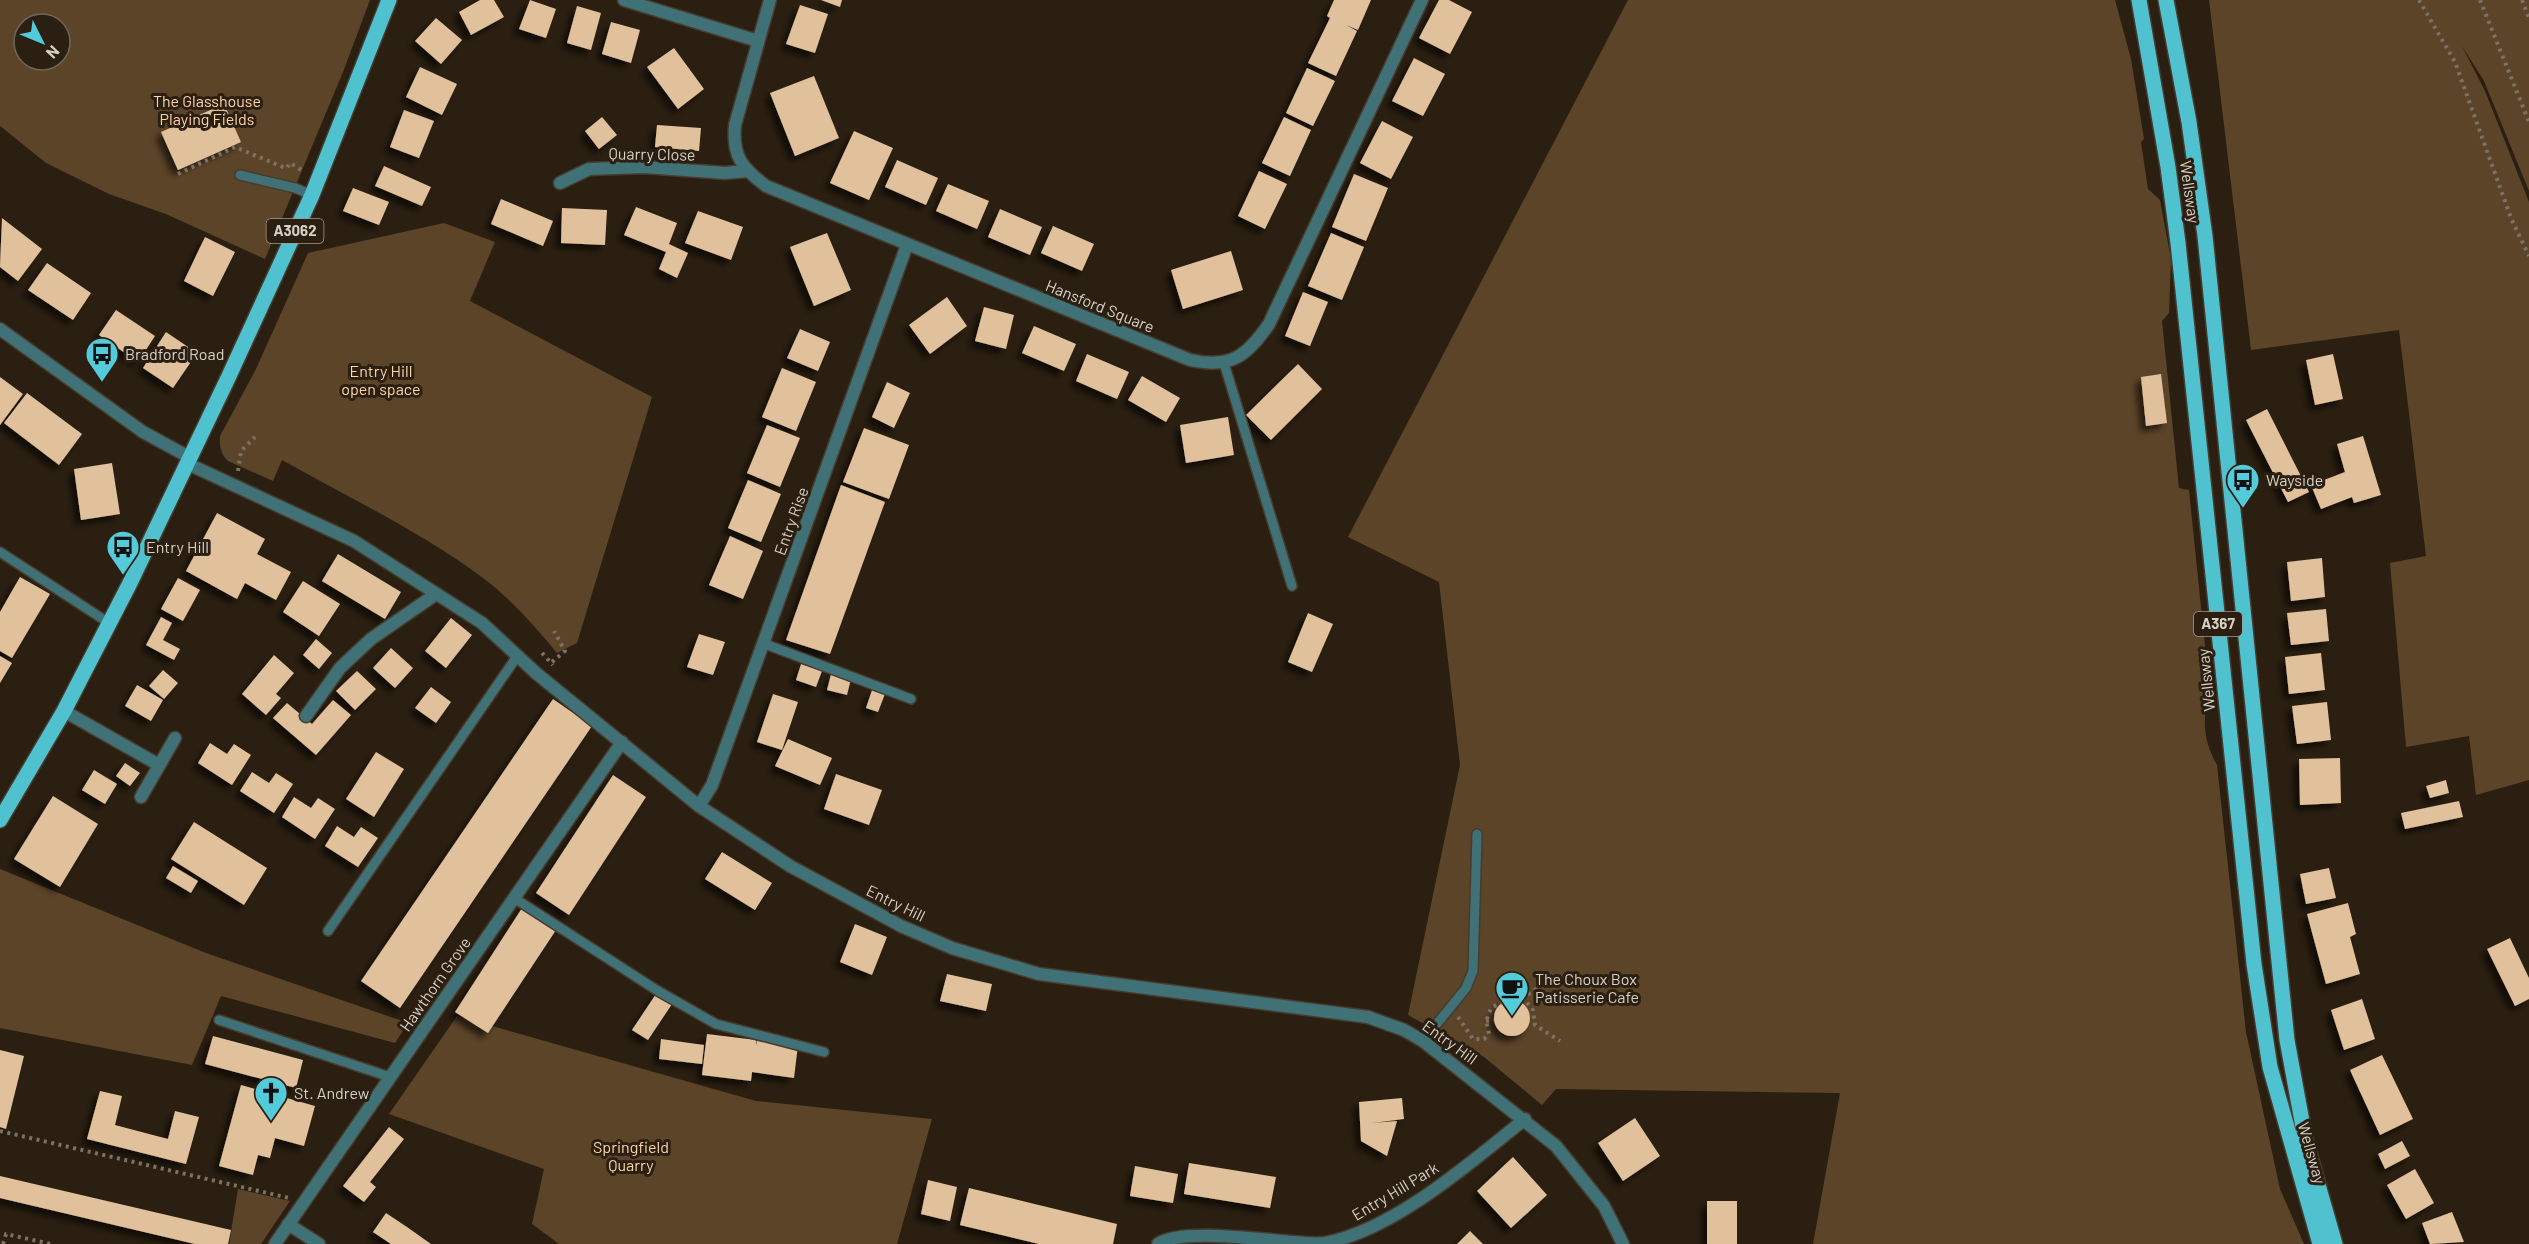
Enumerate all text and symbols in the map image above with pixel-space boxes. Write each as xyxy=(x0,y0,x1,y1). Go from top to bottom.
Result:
north arrow xyxy=(12,12,72,72)
text: N xyxy=(43,42,64,63)
park label: The Glasshouse Playing Fields xyxy=(153,91,261,128)
street label: Quarry Close xyxy=(608,143,696,164)
street label: Wellsway xyxy=(2177,159,2204,225)
road number: A3062 xyxy=(266,219,324,243)
street label: Hansford Square xyxy=(1043,275,1157,336)
bus stop icon: Bradford Road xyxy=(84,336,120,383)
place label: Bradford Road xyxy=(125,344,224,363)
park label: Entry Hill open space xyxy=(341,361,421,398)
bus stop icon: Wayside xyxy=(2225,462,2261,509)
place label: Wayside xyxy=(2266,470,2323,489)
street label: Entry Rise xyxy=(769,484,812,557)
bus stop icon: Entry Hill xyxy=(105,529,141,576)
place label: Entry Hill xyxy=(146,537,209,556)
road number: A367 xyxy=(2194,612,2242,636)
street label: Wellsway xyxy=(2193,647,2218,712)
street label: Entry Hill xyxy=(864,880,929,925)
street label: Hawthorn Grove xyxy=(395,933,474,1034)
place label: The Choux Box Patisserie Cafe xyxy=(1535,969,1639,1006)
cafe icon: The Choux Box Patisserie Cafe xyxy=(1494,970,1530,1017)
street label: Entry Hill xyxy=(1419,1015,1481,1068)
church icon: St. Andrew xyxy=(253,1075,289,1122)
place label: St. Andrew xyxy=(294,1083,370,1102)
street label: Wellsway xyxy=(2295,1120,2330,1186)
park label: Springfield Quarry xyxy=(593,1137,669,1174)
street label: Entry Hill Park xyxy=(1348,1157,1441,1224)

